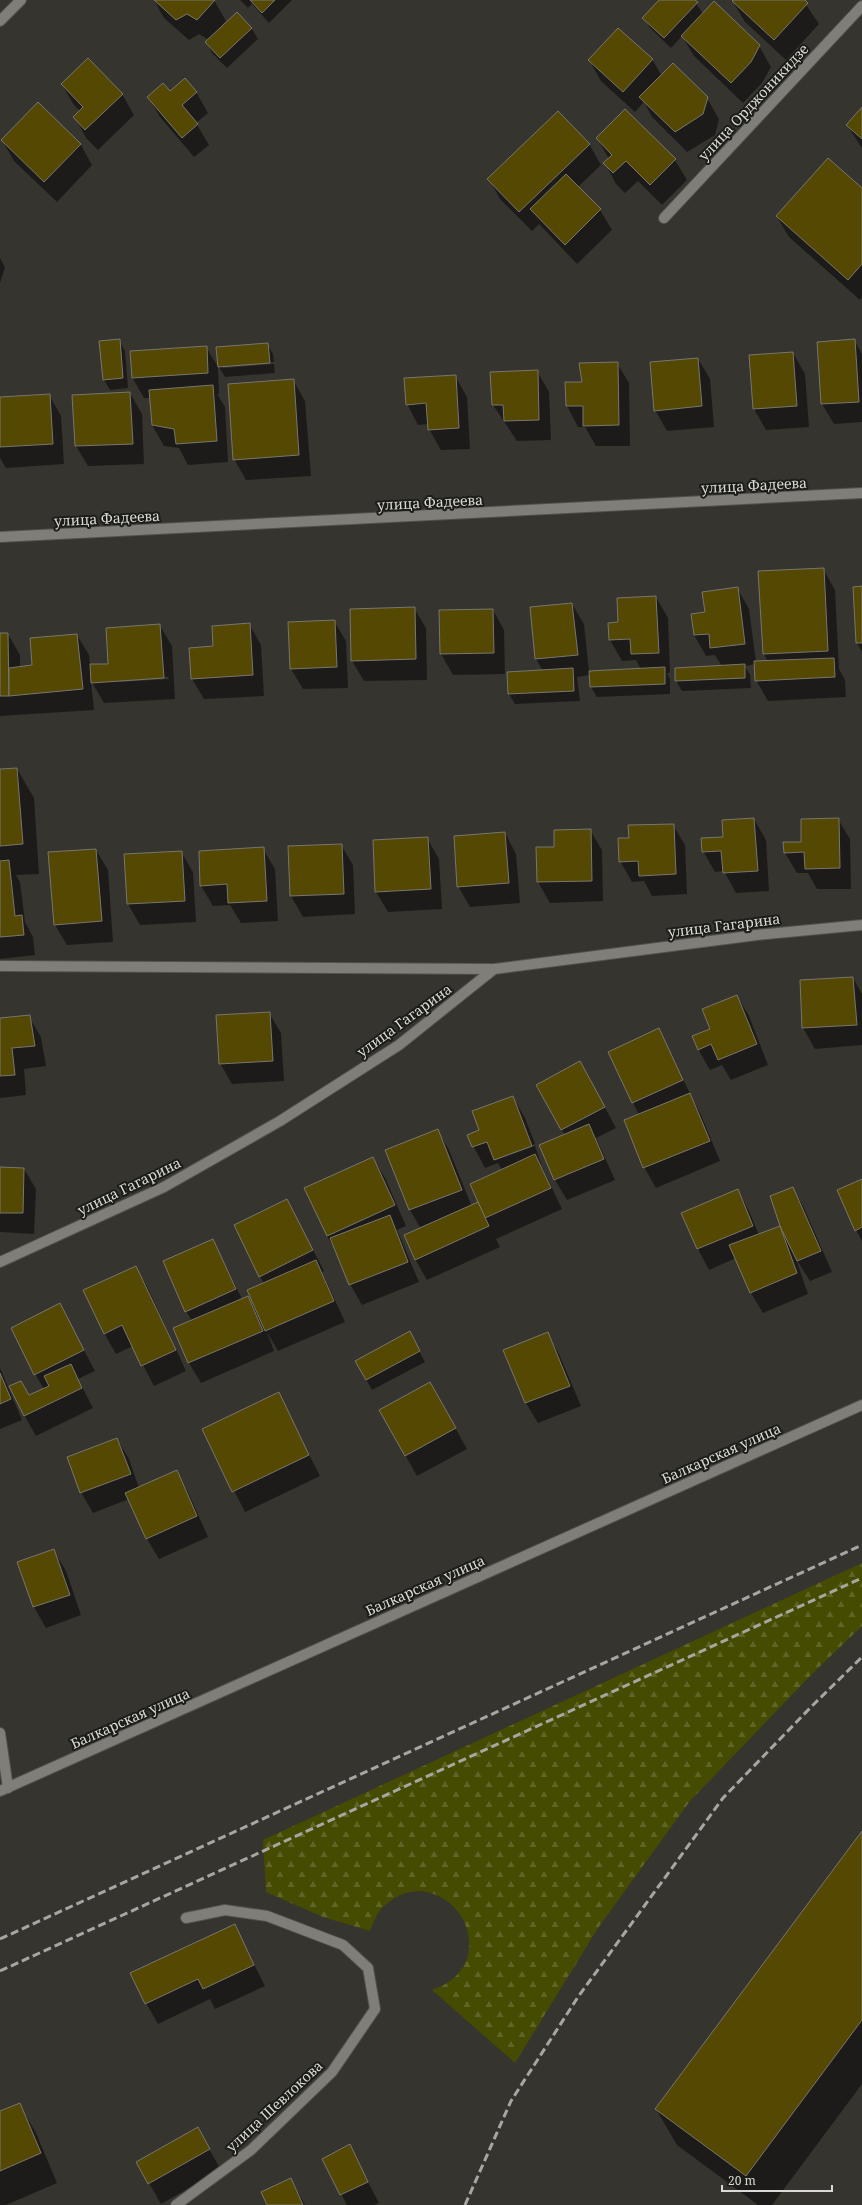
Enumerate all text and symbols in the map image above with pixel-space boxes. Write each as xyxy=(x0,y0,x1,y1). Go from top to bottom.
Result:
street label: улица Орджоникидзе xyxy=(694,39,812,165)
street label: улица Фадеева xyxy=(700,473,808,497)
street label: улица Фадеева xyxy=(376,490,484,514)
street label: улица Фадеева xyxy=(53,506,161,530)
street label: улица Гагарина xyxy=(667,909,781,941)
street label: улица Гагарина xyxy=(353,979,455,1061)
street label: улица Гагарина xyxy=(74,1153,184,1219)
street label: Балкарская улица xyxy=(658,1418,784,1488)
street label: Балкарская улица xyxy=(362,1550,488,1620)
street label: Балкарская улица xyxy=(67,1683,193,1753)
street label: улица Шевлокова xyxy=(221,2056,327,2156)
scale bar xyxy=(722,2167,832,2193)
text: 20 m xyxy=(728,2172,756,2189)

